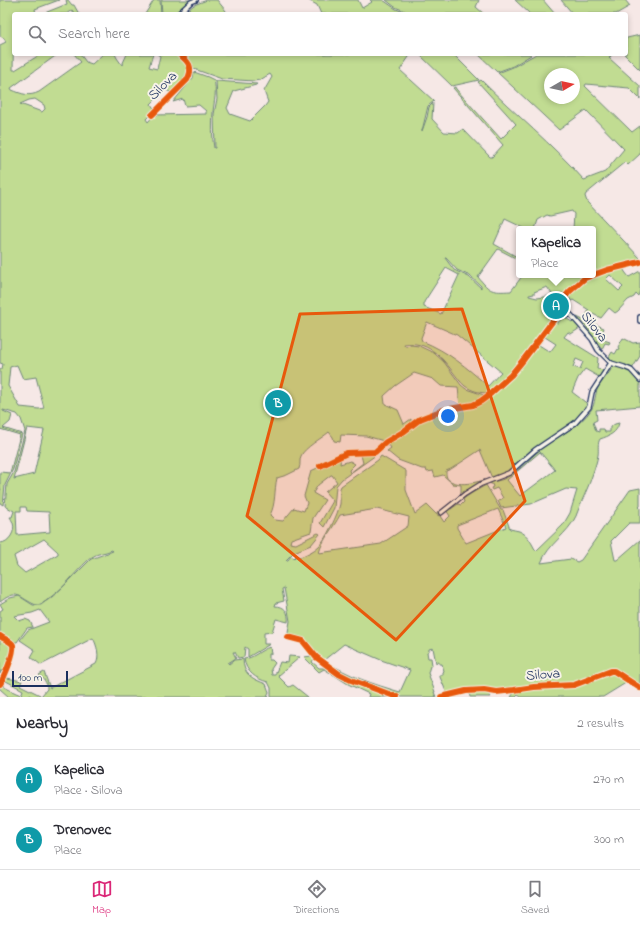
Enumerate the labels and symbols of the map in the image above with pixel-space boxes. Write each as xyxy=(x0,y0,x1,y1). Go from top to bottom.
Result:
street label: Silova xyxy=(144,67,182,105)
north arrow xyxy=(544,68,580,104)
pin: A xyxy=(543,291,569,321)
street label: Silova xyxy=(575,307,613,347)
pin: B xyxy=(265,388,291,418)
your location xyxy=(438,406,458,426)
street label: Silova xyxy=(525,663,561,687)
scale bar xyxy=(12,669,68,688)

